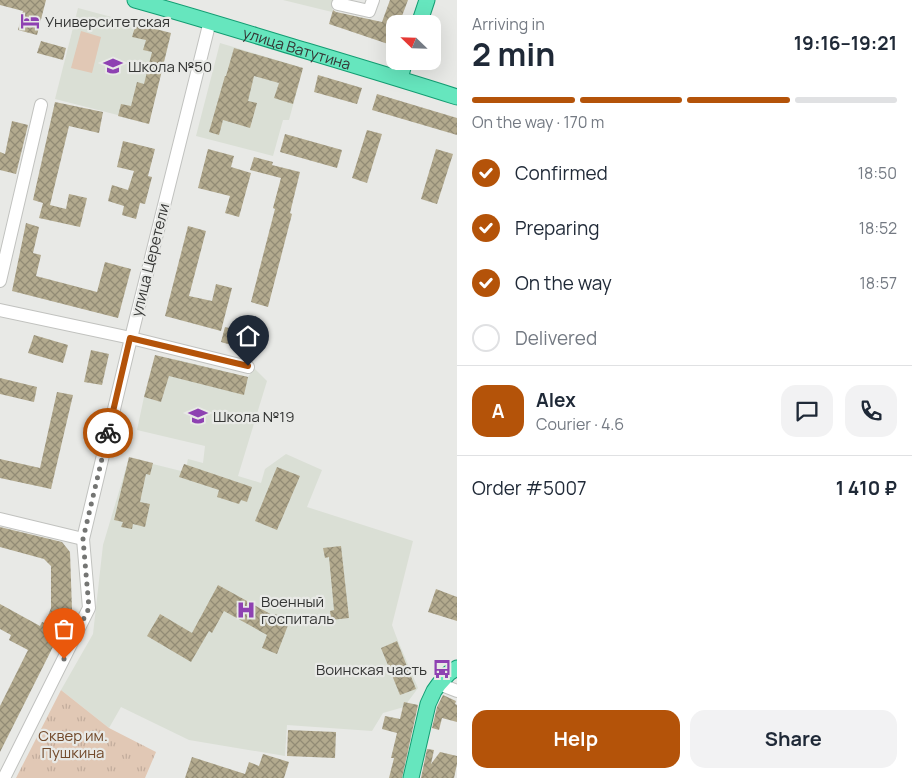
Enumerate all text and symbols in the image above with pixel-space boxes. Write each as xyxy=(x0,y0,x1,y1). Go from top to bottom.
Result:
hotel icon: Университетская xyxy=(19,10,41,32)
place label: Университетская xyxy=(45,11,170,32)
text: Arriving in xyxy=(472,13,545,35)
north arrow xyxy=(386,15,441,70)
map controls xyxy=(386,15,441,70)
street label: улица Ватутина xyxy=(241,22,354,74)
text: 19:16–19:21 xyxy=(794,30,897,56)
text: 2 min xyxy=(472,32,555,76)
school or university icon: Школа №50 xyxy=(102,55,124,77)
place label: Школа №50 xyxy=(128,56,212,77)
text: On the way · 170 m xyxy=(472,111,604,133)
icon: check xyxy=(472,159,500,187)
text: Confirmed xyxy=(515,160,608,186)
text: 18:50 xyxy=(858,162,897,184)
street label: улица Церетели xyxy=(126,201,174,319)
icon: check xyxy=(472,214,500,242)
text: Preparing xyxy=(515,215,600,241)
text: 18:52 xyxy=(859,217,897,239)
icon: check xyxy=(472,269,500,297)
text: On the way xyxy=(515,270,612,296)
text: 18:57 xyxy=(859,272,897,294)
pin xyxy=(227,315,269,366)
icon: home xyxy=(234,322,262,350)
text: Delivered xyxy=(515,325,597,351)
button: chat xyxy=(781,385,833,437)
button: phone xyxy=(845,385,897,437)
text: Alex xyxy=(536,387,576,413)
text: A xyxy=(492,398,504,424)
school or university icon: Школа №19 xyxy=(187,405,209,427)
place label: Школа №19 xyxy=(213,406,294,427)
courier xyxy=(83,408,133,458)
text: Courier · 4.6 xyxy=(536,413,624,435)
icon: bike xyxy=(94,419,122,447)
text: Order #5007 xyxy=(472,475,587,501)
text: 1 410 ₽ xyxy=(836,475,897,501)
place label: Военный госпиталь xyxy=(261,591,334,629)
hospital icon: Военный госпиталь xyxy=(235,599,257,621)
pin xyxy=(43,608,85,659)
icon: bag xyxy=(50,615,78,643)
bus stop icon: Воинская часть xyxy=(431,658,453,680)
place label: Воинская часть xyxy=(316,659,427,680)
button: Help xyxy=(472,710,680,768)
button: Share xyxy=(690,710,897,768)
park label: Сквер им. Пушкина xyxy=(38,725,108,763)

